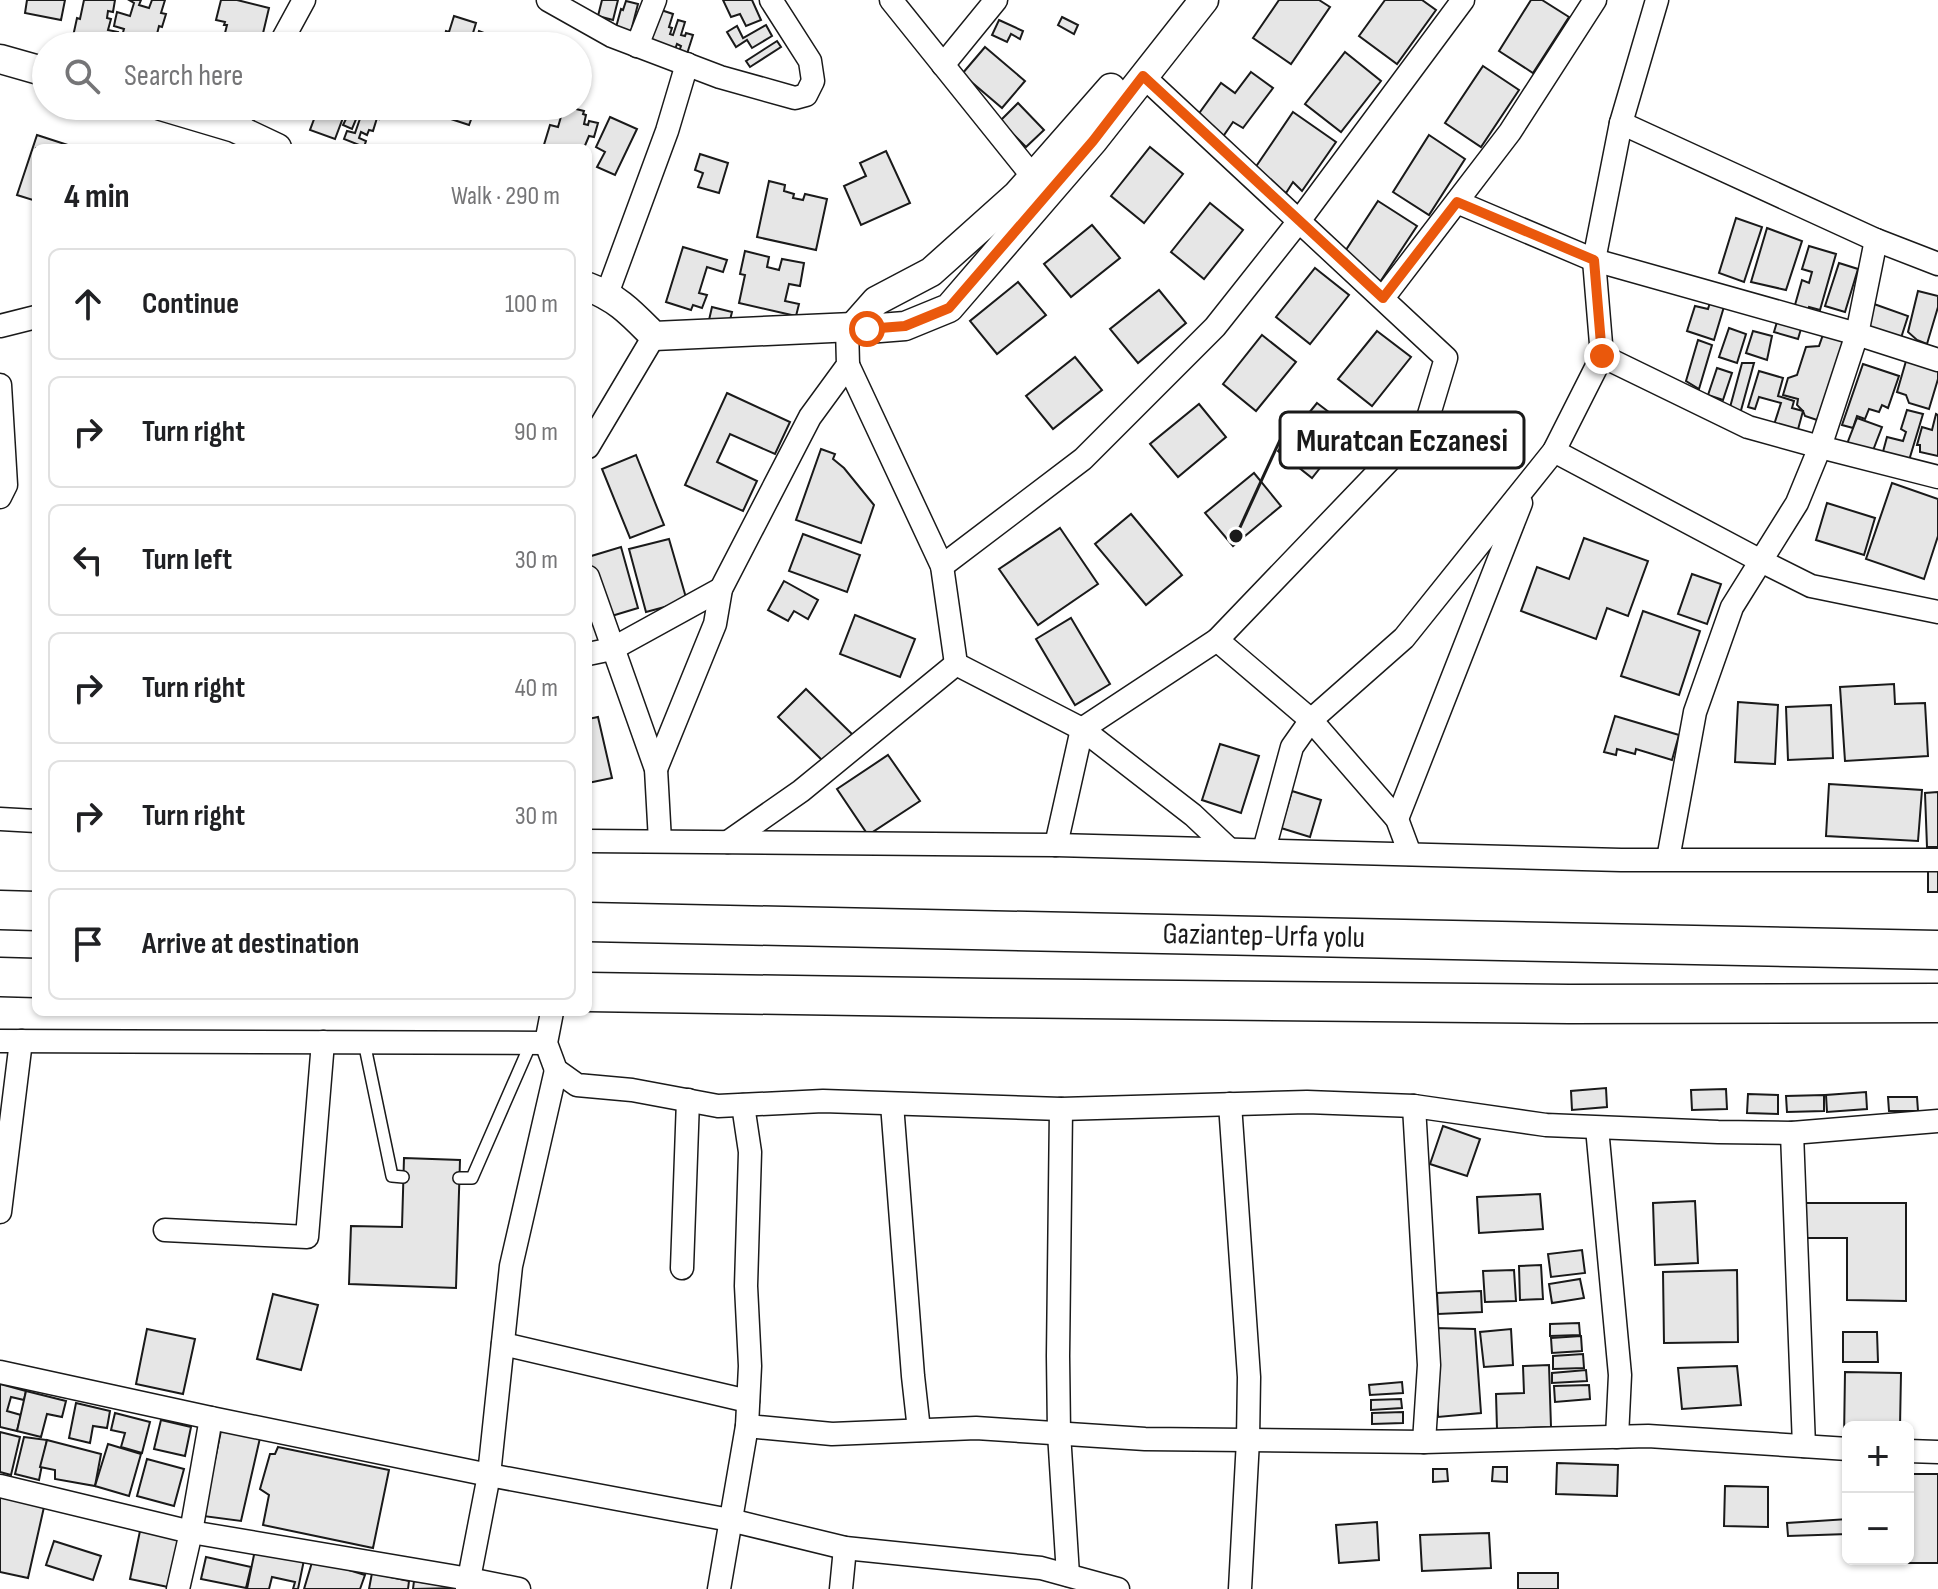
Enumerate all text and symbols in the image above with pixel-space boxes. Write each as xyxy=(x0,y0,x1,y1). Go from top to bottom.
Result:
search box xyxy=(32,32,592,120)
icon: search xyxy=(60,54,104,98)
text: Search here xyxy=(124,58,243,94)
text: 4 min xyxy=(64,176,130,217)
text: Walk · 290 m xyxy=(451,181,560,212)
icon: ahead xyxy=(66,282,110,326)
text: Continue xyxy=(142,286,239,322)
text: 100 m xyxy=(505,289,558,320)
route start xyxy=(849,311,885,347)
route end xyxy=(1584,338,1620,374)
icon: right xyxy=(66,410,110,454)
callout: Muratcan Eczanesi xyxy=(1280,412,1524,468)
text: Turn right xyxy=(142,414,245,450)
text: 90 m xyxy=(514,417,558,448)
text: Muratcan Eczanesi xyxy=(1296,422,1508,461)
icon: left xyxy=(66,538,110,582)
text: Turn left xyxy=(142,542,232,578)
text: 30 m xyxy=(515,545,558,576)
icon: right xyxy=(66,666,110,710)
text: Turn right xyxy=(142,670,245,706)
text: 40 m xyxy=(515,673,558,704)
icon: right xyxy=(66,794,110,838)
text: Turn right xyxy=(142,798,245,834)
text: 30 m xyxy=(515,801,558,832)
street label: Gaziantep-Urfa yolu xyxy=(1162,916,1365,956)
icon: arrive xyxy=(66,922,110,966)
text: Arrive at destination xyxy=(142,926,359,962)
map controls xyxy=(1842,1421,1914,1565)
button: + xyxy=(1842,1421,1914,1493)
button: − xyxy=(1842,1493,1914,1565)

